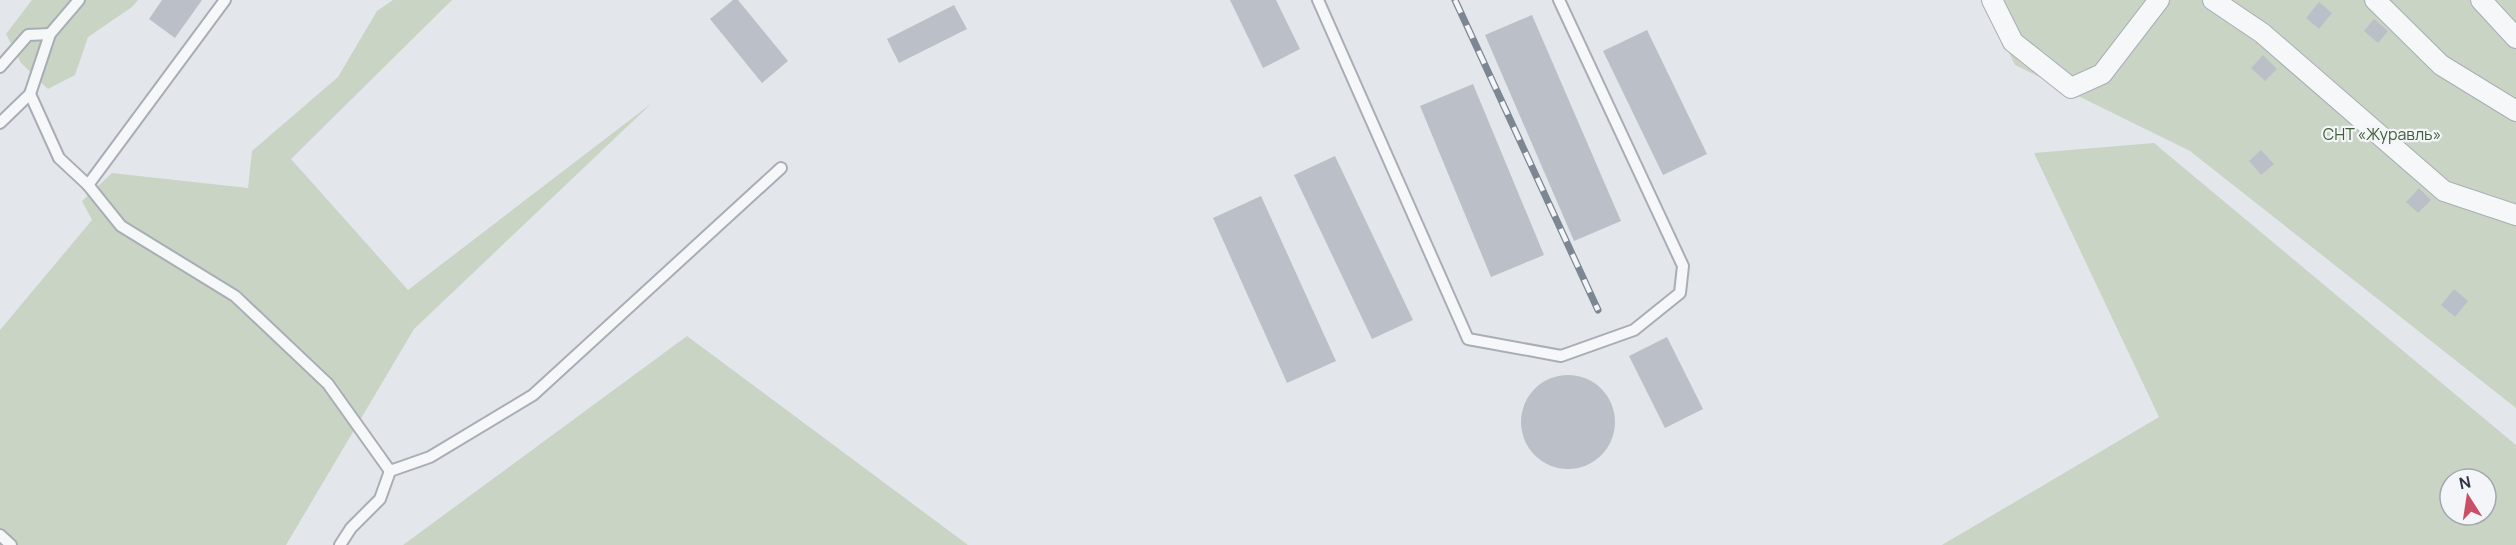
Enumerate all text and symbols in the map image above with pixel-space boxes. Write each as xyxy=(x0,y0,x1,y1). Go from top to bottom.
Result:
park label: СНТ «Журавль» xyxy=(2323,123,2441,145)
north arrow xyxy=(2438,467,2498,527)
text: N xyxy=(2457,470,2473,494)

